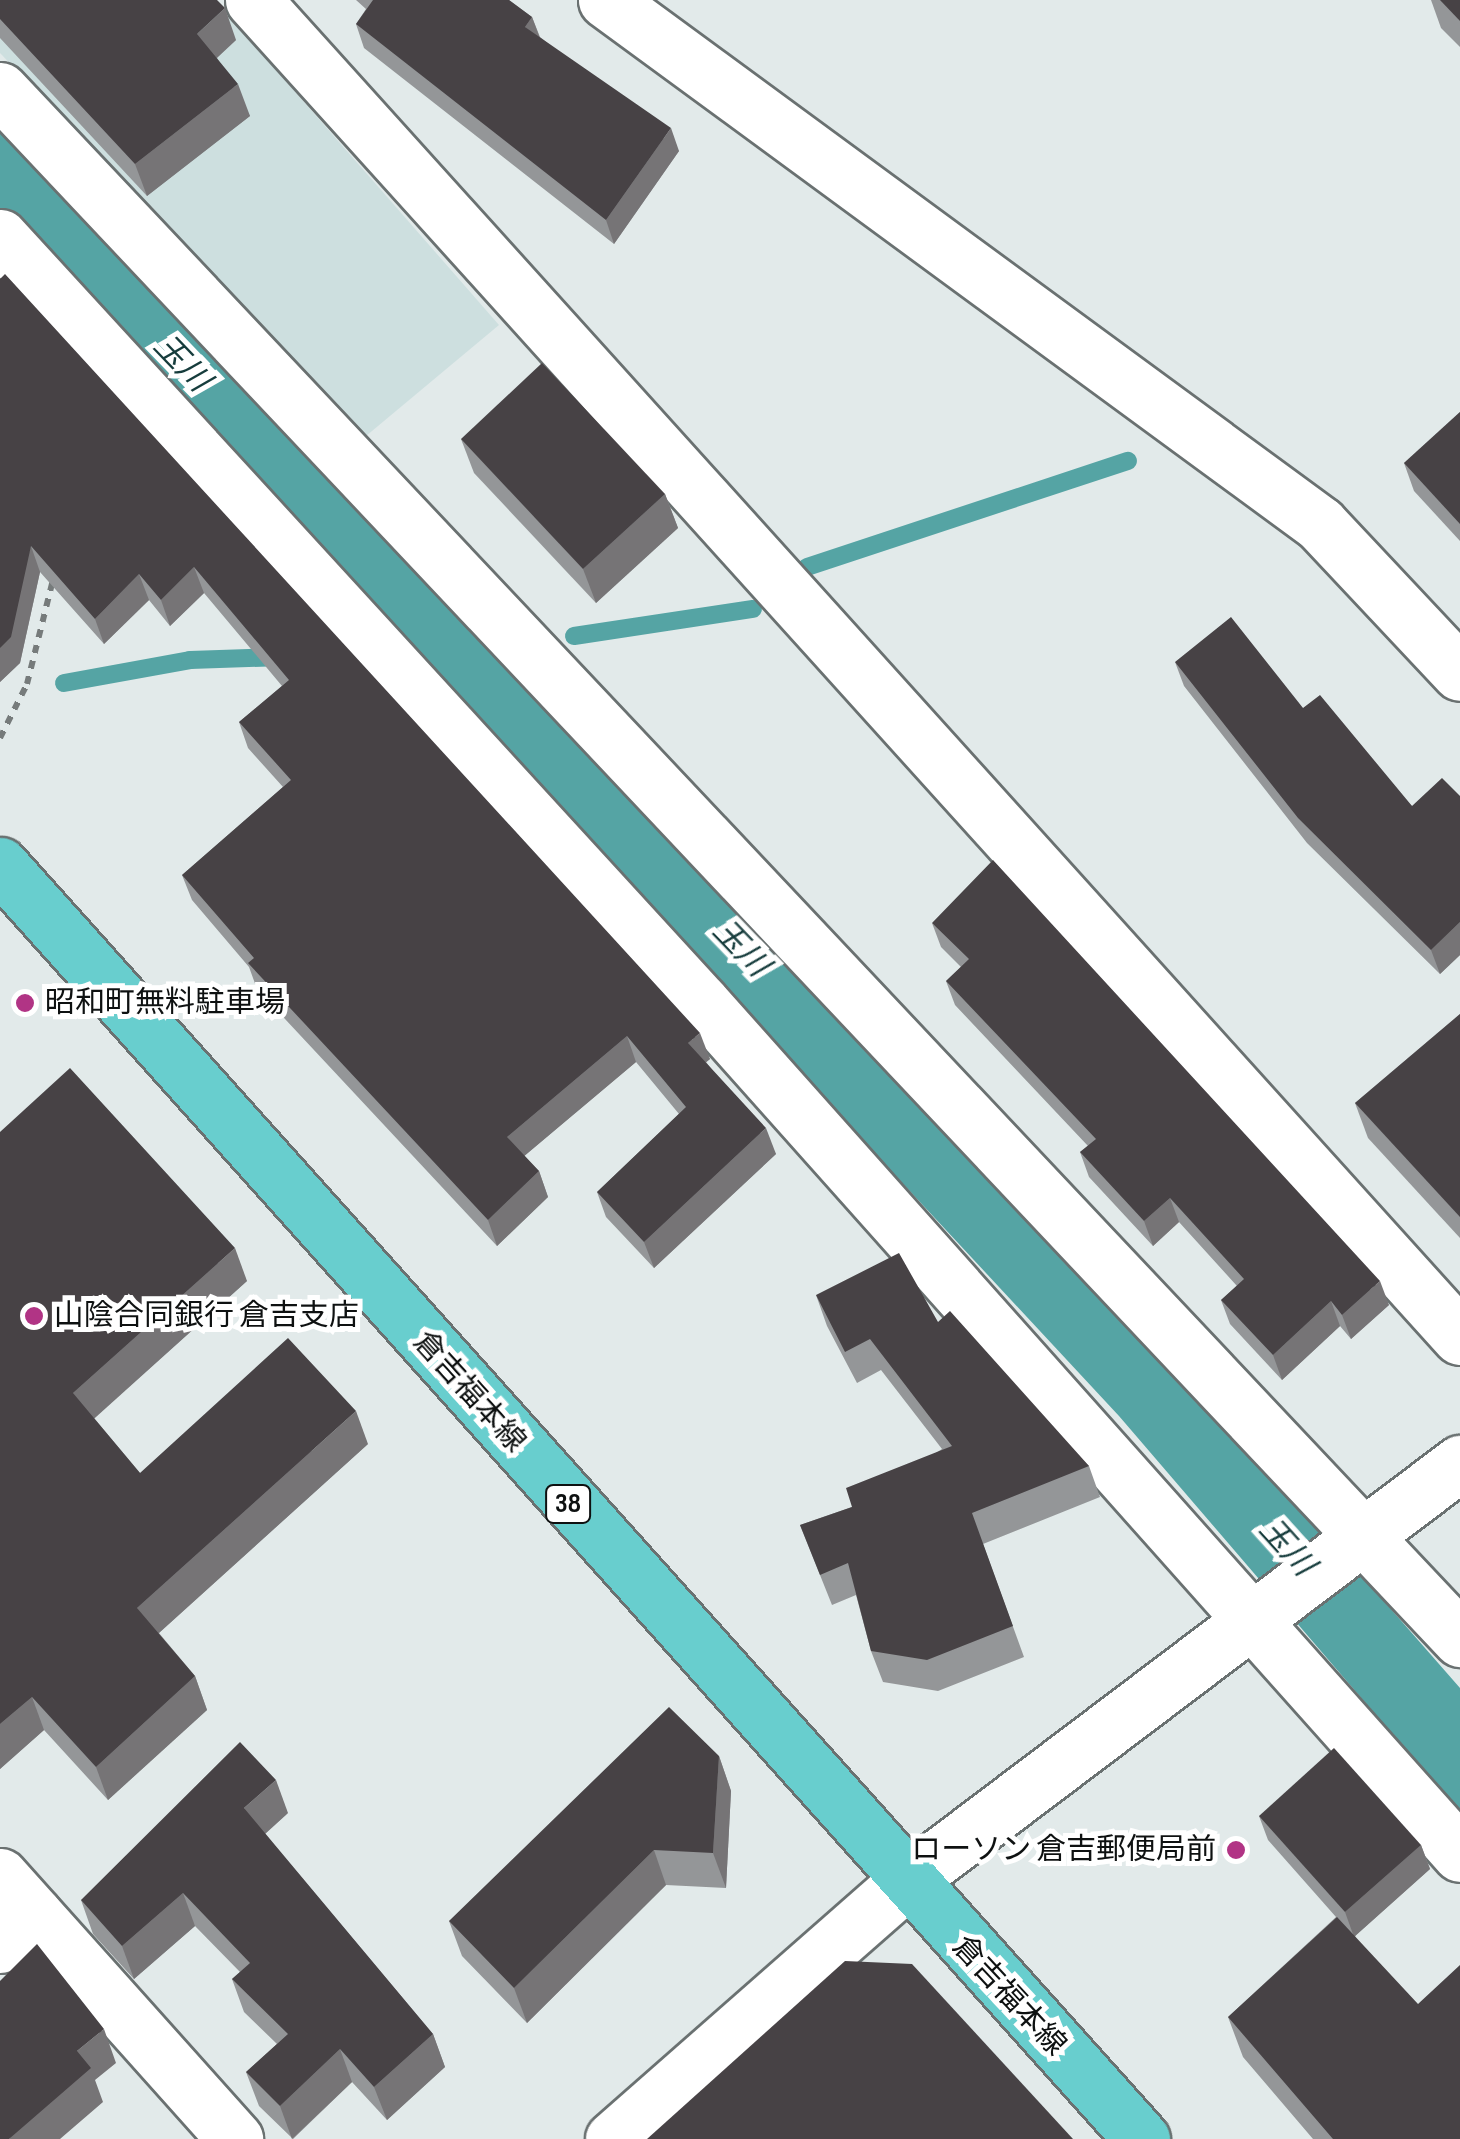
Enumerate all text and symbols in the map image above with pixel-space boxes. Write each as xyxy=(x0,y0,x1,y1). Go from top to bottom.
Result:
water label: 玉川 xyxy=(145,328,217,400)
water label: 玉川 xyxy=(704,913,776,985)
place label: 昭和町無料駐車場 xyxy=(45,985,285,1021)
marker: 昭和町無料駐車場 xyxy=(14,992,36,1014)
place label: 山陰合同銀行 倉吉支店 xyxy=(54,1298,359,1334)
marker: 山陰合同銀行 倉吉支店 xyxy=(23,1305,45,1327)
street label: 倉吉福本線 xyxy=(405,1324,533,1460)
road number: 38 xyxy=(543,1481,593,1527)
water label: 玉川 xyxy=(1250,1511,1322,1585)
place label: ローソン 倉吉郵便局前 xyxy=(911,1832,1216,1868)
marker: ローソン 倉吉郵便局前 xyxy=(1225,1839,1247,1861)
street label: 倉吉福本線 xyxy=(945,1929,1073,2063)

